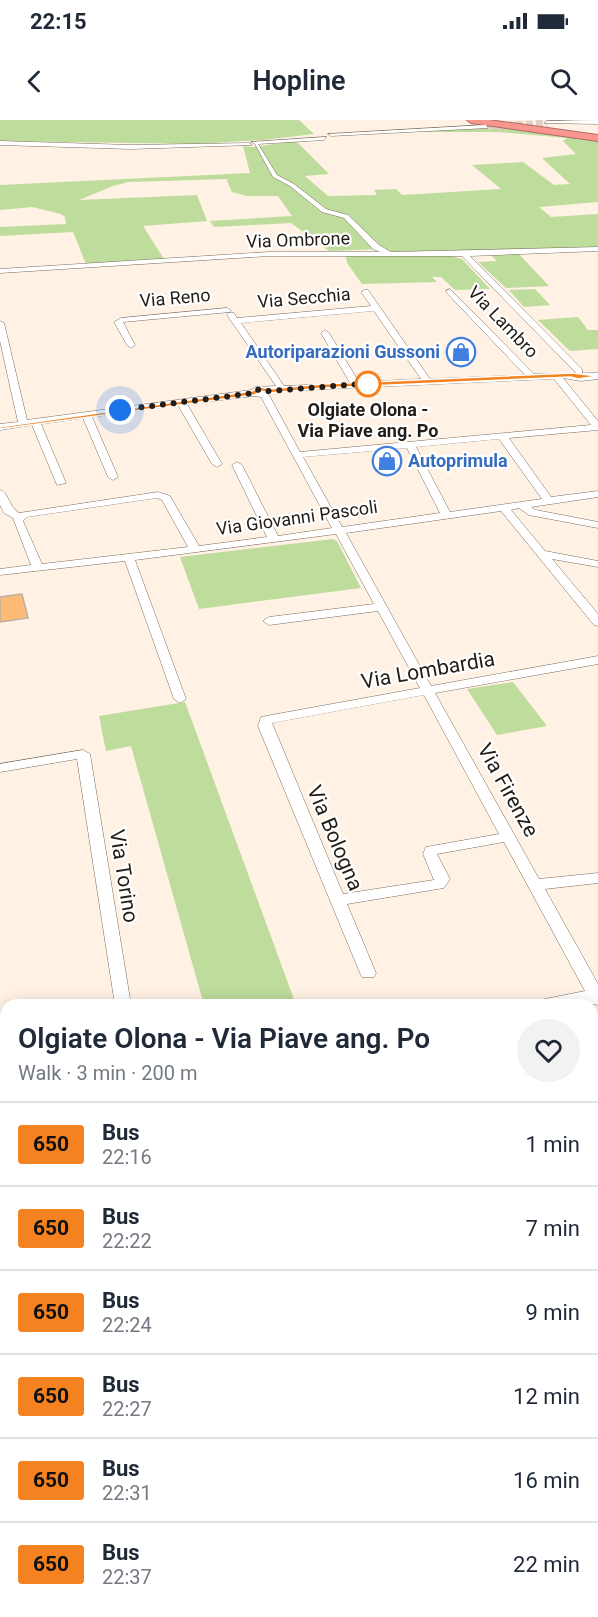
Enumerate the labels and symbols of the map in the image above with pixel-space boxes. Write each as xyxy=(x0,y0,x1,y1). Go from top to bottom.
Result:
street label: Via Ombrone xyxy=(246,227,350,252)
street label: Via Lambro xyxy=(464,281,543,362)
street label: Via Secchia xyxy=(257,283,351,312)
street label: Via Reno xyxy=(139,284,211,311)
shop icon: Autoriparazioni Gussoni xyxy=(445,336,477,368)
place label: Autoriparazioni Gussoni xyxy=(246,341,440,362)
marker: Olgiate Olona - Via Piave ang. Po xyxy=(355,371,381,397)
your location xyxy=(105,395,135,425)
place label: Olgiate Olona - Via Piave ang. Po xyxy=(297,399,439,441)
shop icon: Autoprimula xyxy=(371,445,403,477)
place label: Autoprimula xyxy=(408,450,508,471)
street label: Via Giovanni Pascoli xyxy=(215,496,379,539)
street label: Via Lombardia xyxy=(359,646,497,694)
street label: Via Firenze xyxy=(473,739,543,841)
street label: Via Bologna xyxy=(302,782,368,894)
street label: Via Torino xyxy=(105,828,143,924)

